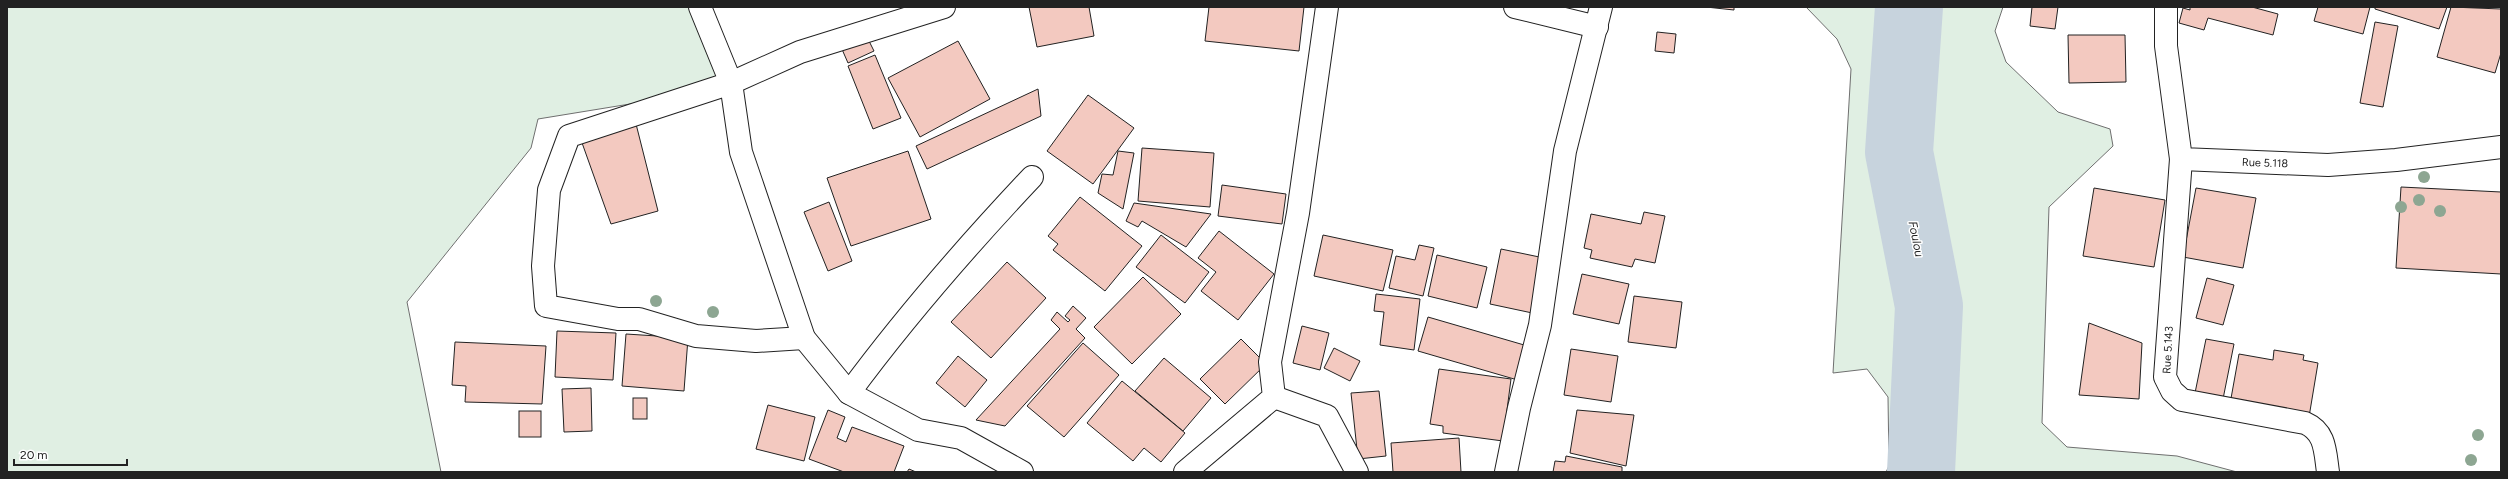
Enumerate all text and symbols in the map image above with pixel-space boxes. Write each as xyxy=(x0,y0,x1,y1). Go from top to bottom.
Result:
street label: Rue 5.118 xyxy=(2242,156,2289,170)
water label: Foulou xyxy=(1906,220,1926,259)
street label: Rue 5.143 xyxy=(2160,326,2176,374)
scale bar xyxy=(14,441,127,467)
text: 20 m xyxy=(20,448,48,462)

